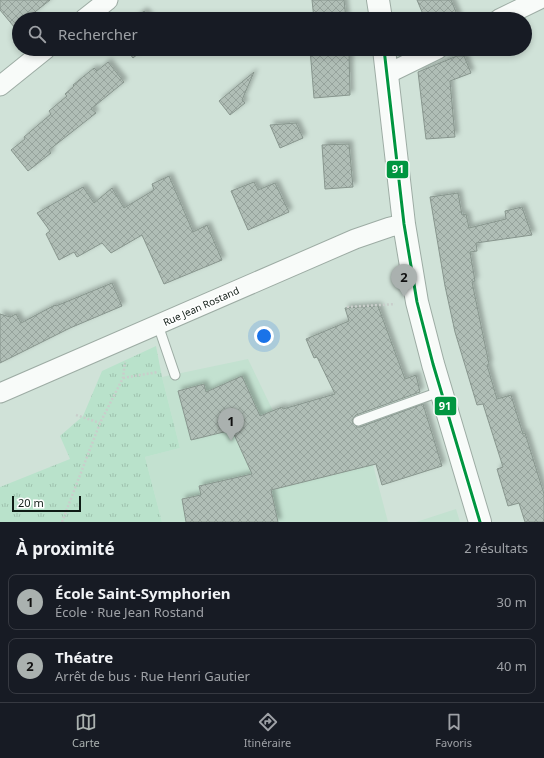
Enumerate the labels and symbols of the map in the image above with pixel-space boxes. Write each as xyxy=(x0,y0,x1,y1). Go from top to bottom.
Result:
line badge: 91 xyxy=(386,160,409,179)
text: 91 xyxy=(392,161,404,176)
pin: 2 xyxy=(391,264,417,297)
street label: Rue Jean Rostand xyxy=(161,283,241,329)
your location xyxy=(254,326,274,346)
line badge: 91 xyxy=(434,396,457,416)
text: 91 xyxy=(439,398,451,413)
pin: 1 xyxy=(218,408,244,441)
scale bar xyxy=(12,494,81,513)

